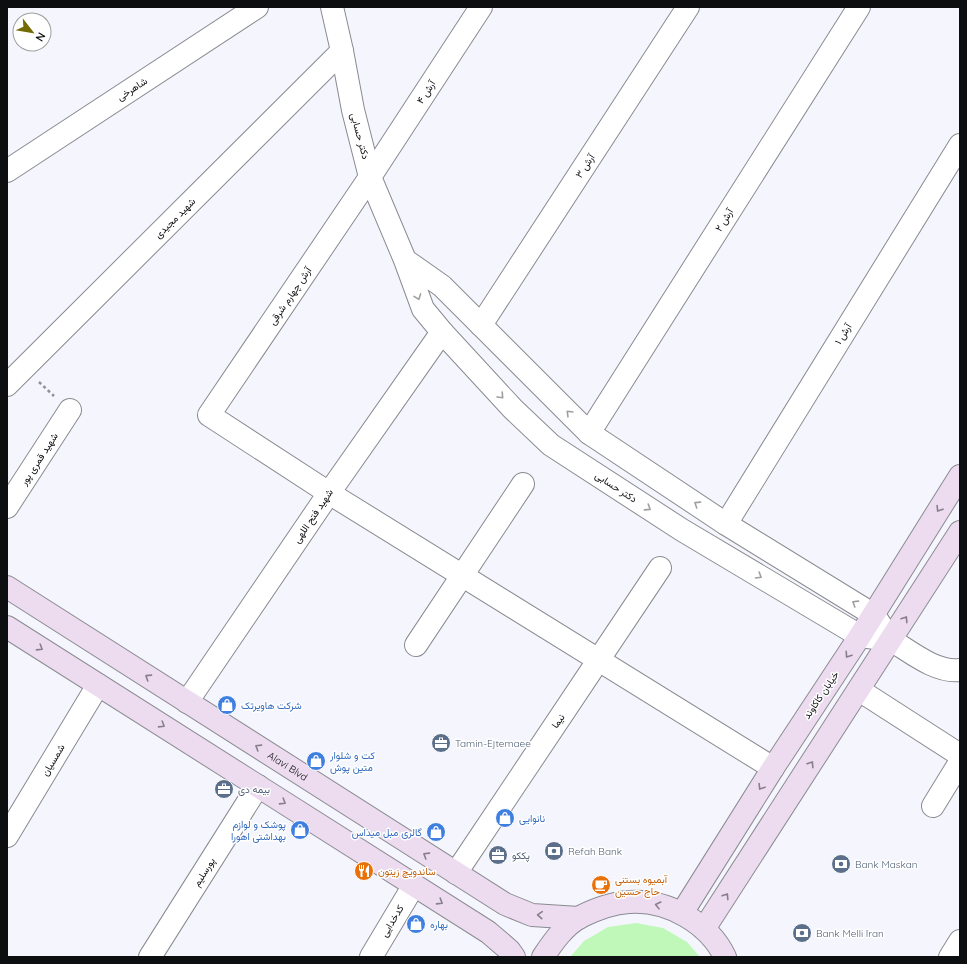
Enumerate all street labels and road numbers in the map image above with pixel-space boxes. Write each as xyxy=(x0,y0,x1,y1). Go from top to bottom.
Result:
street label: شاهرخی xyxy=(114,74,150,104)
street label: آرش ۴ xyxy=(414,77,439,106)
street label: دکتر حسابی xyxy=(348,111,372,161)
street label: آرش ۳ xyxy=(572,151,598,180)
street label: شهید مجیدی xyxy=(152,195,198,241)
street label: آرش ۲ xyxy=(712,205,736,234)
street label: آرش چهارم شرقی xyxy=(266,264,315,328)
street label: آرش ۱ xyxy=(832,320,855,347)
street label: شهید قمری پور xyxy=(17,430,62,489)
street label: دکتر حسابی xyxy=(593,469,640,505)
street label: شهید فتح اللهی xyxy=(290,486,336,546)
street label: خیابان کاکاوند xyxy=(800,668,842,721)
street label: نیما xyxy=(548,711,568,731)
street label: شمسیان xyxy=(38,742,68,778)
street label: Alavi Blvd xyxy=(266,748,310,783)
street label: پورسلیم xyxy=(190,855,219,889)
street label: کدخدایی xyxy=(377,902,407,939)

